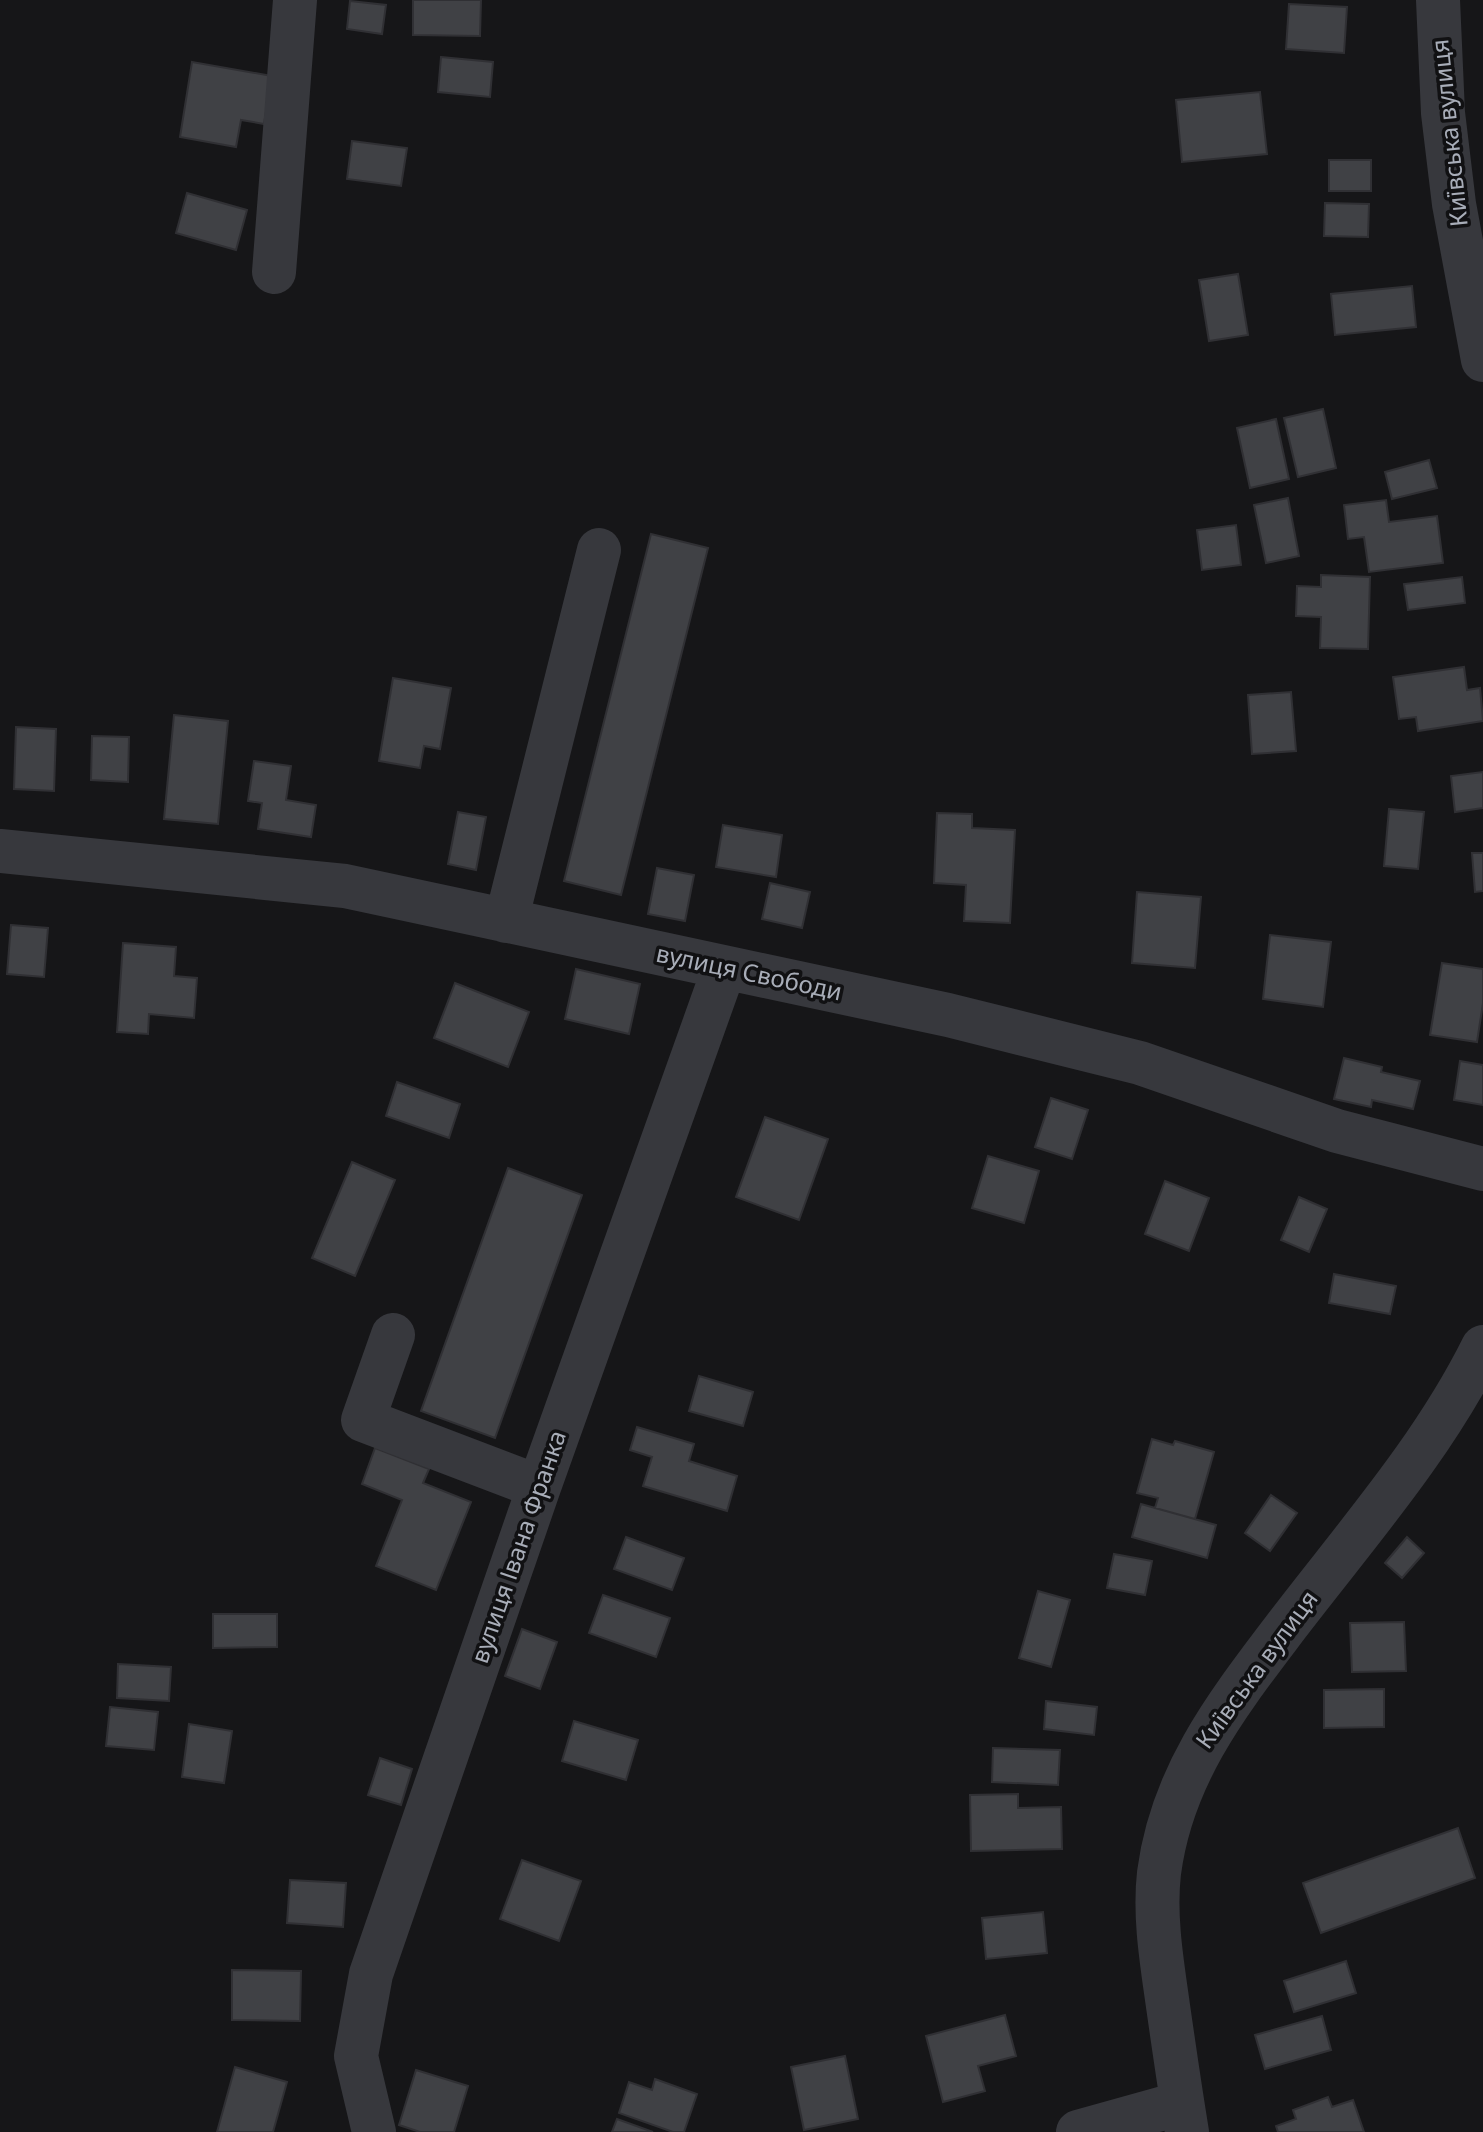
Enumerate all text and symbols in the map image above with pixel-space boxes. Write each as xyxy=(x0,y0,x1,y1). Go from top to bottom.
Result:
street label: Київська вулиця xyxy=(1422,38,1475,228)
street label: вулиця Свободи xyxy=(653,936,845,1007)
street label: вулиця Івана Франка xyxy=(462,1426,573,1667)
street label: Київська вулиця xyxy=(1187,1583,1324,1755)

